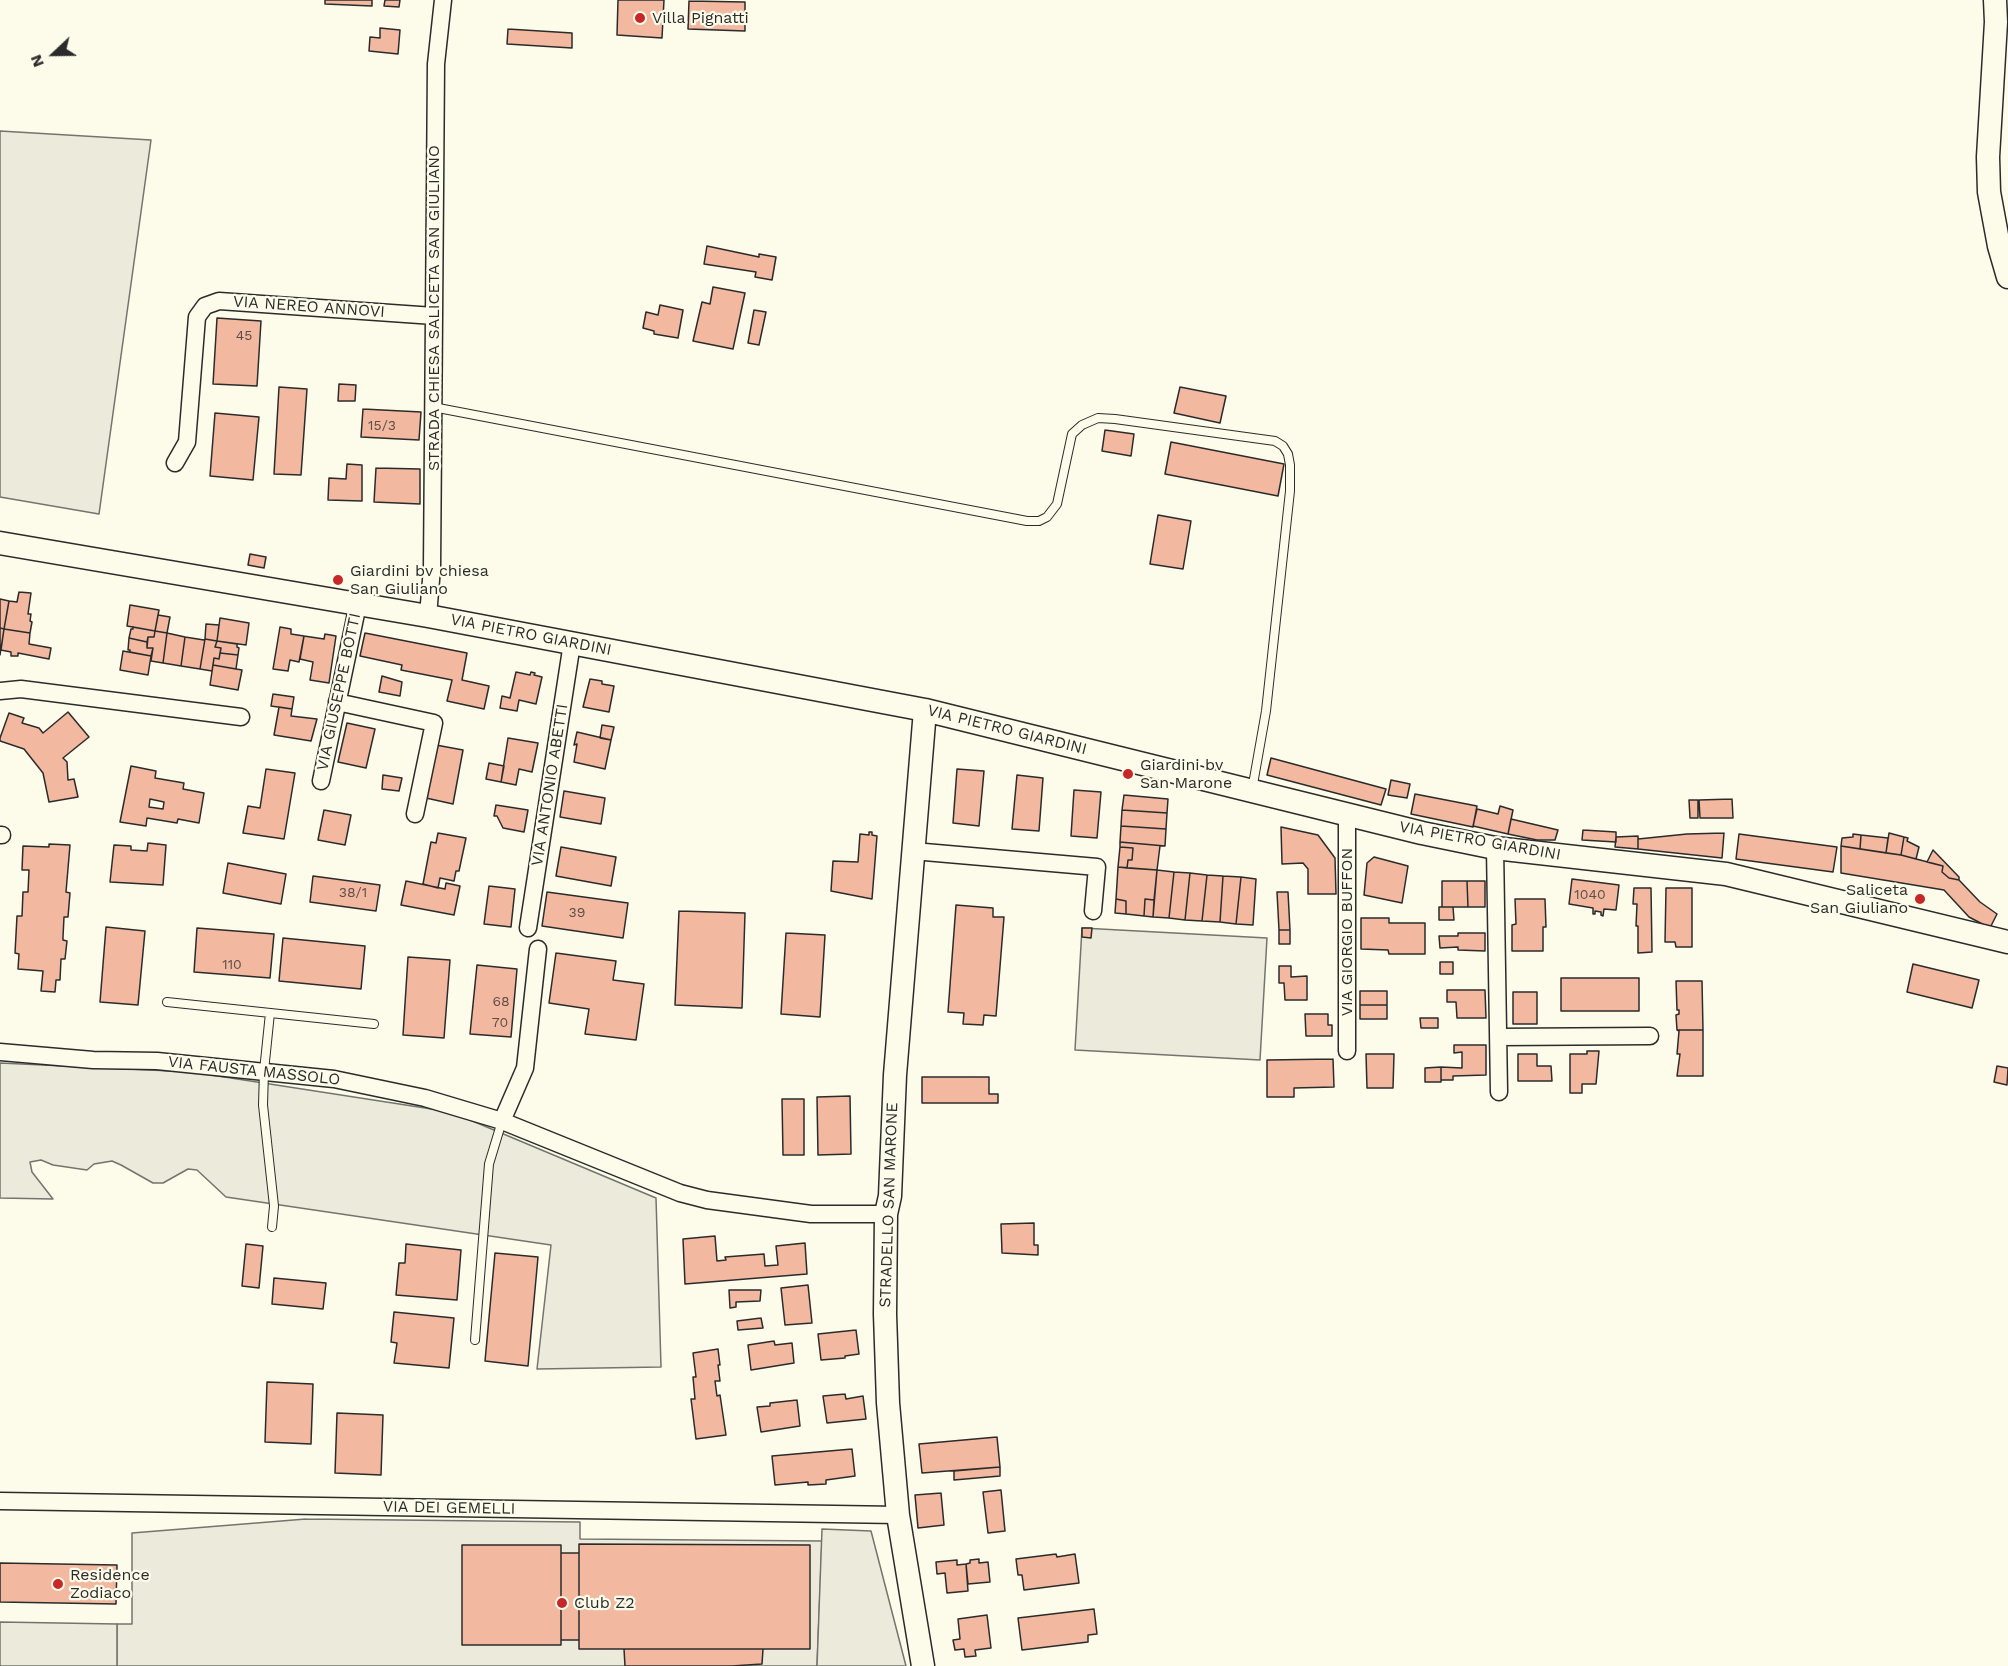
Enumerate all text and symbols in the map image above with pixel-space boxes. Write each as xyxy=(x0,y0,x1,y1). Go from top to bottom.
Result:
place label: Villa Pignatti xyxy=(652,8,749,28)
marker: Villa Pignatti xyxy=(633,11,647,25)
north arrow xyxy=(24,24,84,84)
text: N xyxy=(26,52,48,70)
street label: STRADA CHIESA SALICETA SAN GIULIANO xyxy=(424,145,444,471)
street label: VIA NEREO ANNOVI xyxy=(233,292,385,322)
house number: 45 xyxy=(236,328,252,344)
house number: 15/3 xyxy=(368,418,396,434)
place label: Giardini bv chiesa San Giuliano xyxy=(350,561,489,599)
marker: Giardini bv chiesa San Giuliano xyxy=(331,573,345,587)
street label: VIA PIETRO GIARDINI xyxy=(449,610,613,660)
street label: VIA GIUSEPPE BOTTI xyxy=(313,611,365,773)
street label: VIA PIETRO GIARDINI xyxy=(925,701,1089,759)
street label: VIA ANTONIO ABETTI xyxy=(528,703,572,867)
place label: Giardini bv San Marone xyxy=(1140,755,1232,793)
marker: Giardini bv San Marone xyxy=(1121,767,1135,781)
street label: VIA PIETRO GIARDINI xyxy=(1398,817,1562,865)
street label: VIA GIORGIO BUFFON xyxy=(1337,848,1357,1016)
place label: Saliceta San Giuliano xyxy=(1810,880,1908,918)
house number: 38/1 xyxy=(339,885,367,901)
house number: 1040 xyxy=(1574,887,1606,903)
marker: Saliceta San Giuliano xyxy=(1913,892,1927,906)
house number: 39 xyxy=(569,905,585,921)
house number: 110 xyxy=(222,957,242,973)
house number: 68 xyxy=(492,994,510,1010)
house number: 70 xyxy=(492,1015,508,1031)
street label: VIA FAUSTA MASSOLO xyxy=(167,1052,341,1090)
street label: STRADELLO SAN MARONE xyxy=(876,1102,902,1308)
street label: VIA DEI GEMELLI xyxy=(383,1497,515,1519)
place label: Residence Zodiaco xyxy=(70,1565,150,1603)
marker: Residence Zodiaco xyxy=(51,1577,65,1591)
place label: Club Z2 xyxy=(574,1593,635,1613)
marker: Club Z2 xyxy=(555,1596,569,1610)

